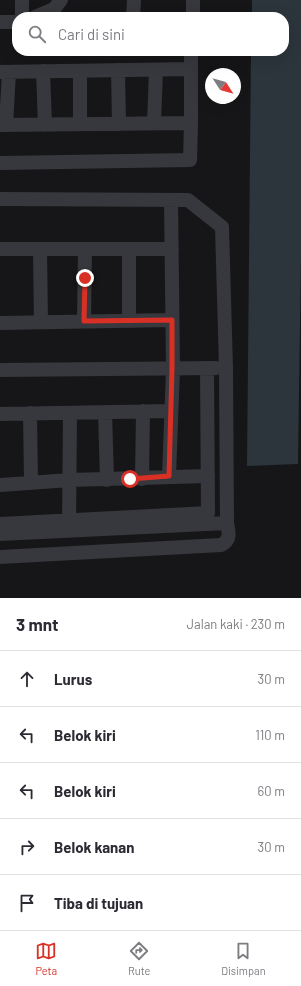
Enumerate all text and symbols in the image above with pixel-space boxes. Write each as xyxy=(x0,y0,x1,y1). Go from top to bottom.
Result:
search box xyxy=(12,12,289,56)
icon: search xyxy=(26,23,48,45)
text: Cari di sini xyxy=(58,25,125,43)
north arrow xyxy=(205,68,241,104)
route end xyxy=(76,269,94,287)
route start xyxy=(121,470,139,488)
text: 3 mnt xyxy=(16,614,59,634)
text: Jalan kaki · 230 m xyxy=(187,616,285,632)
icon: ahead xyxy=(16,668,38,690)
text: Lurus xyxy=(54,670,92,688)
text: 30 m xyxy=(258,671,285,687)
icon: left xyxy=(16,724,38,746)
text: Belok kiri xyxy=(54,726,116,744)
text: 110 m xyxy=(255,727,285,743)
icon: left xyxy=(16,780,38,802)
text: Belok kiri xyxy=(54,782,116,800)
text: 60 m xyxy=(258,783,285,799)
icon: right xyxy=(16,836,38,858)
text: Belok kanan xyxy=(54,838,134,856)
text: 30 m xyxy=(258,839,285,855)
icon: arrive xyxy=(16,892,38,914)
text: Tiba di tujuan xyxy=(54,894,143,912)
tab: Peta xyxy=(35,940,57,977)
tab: Rute xyxy=(128,940,150,977)
tab: Disimpan xyxy=(221,940,266,977)

